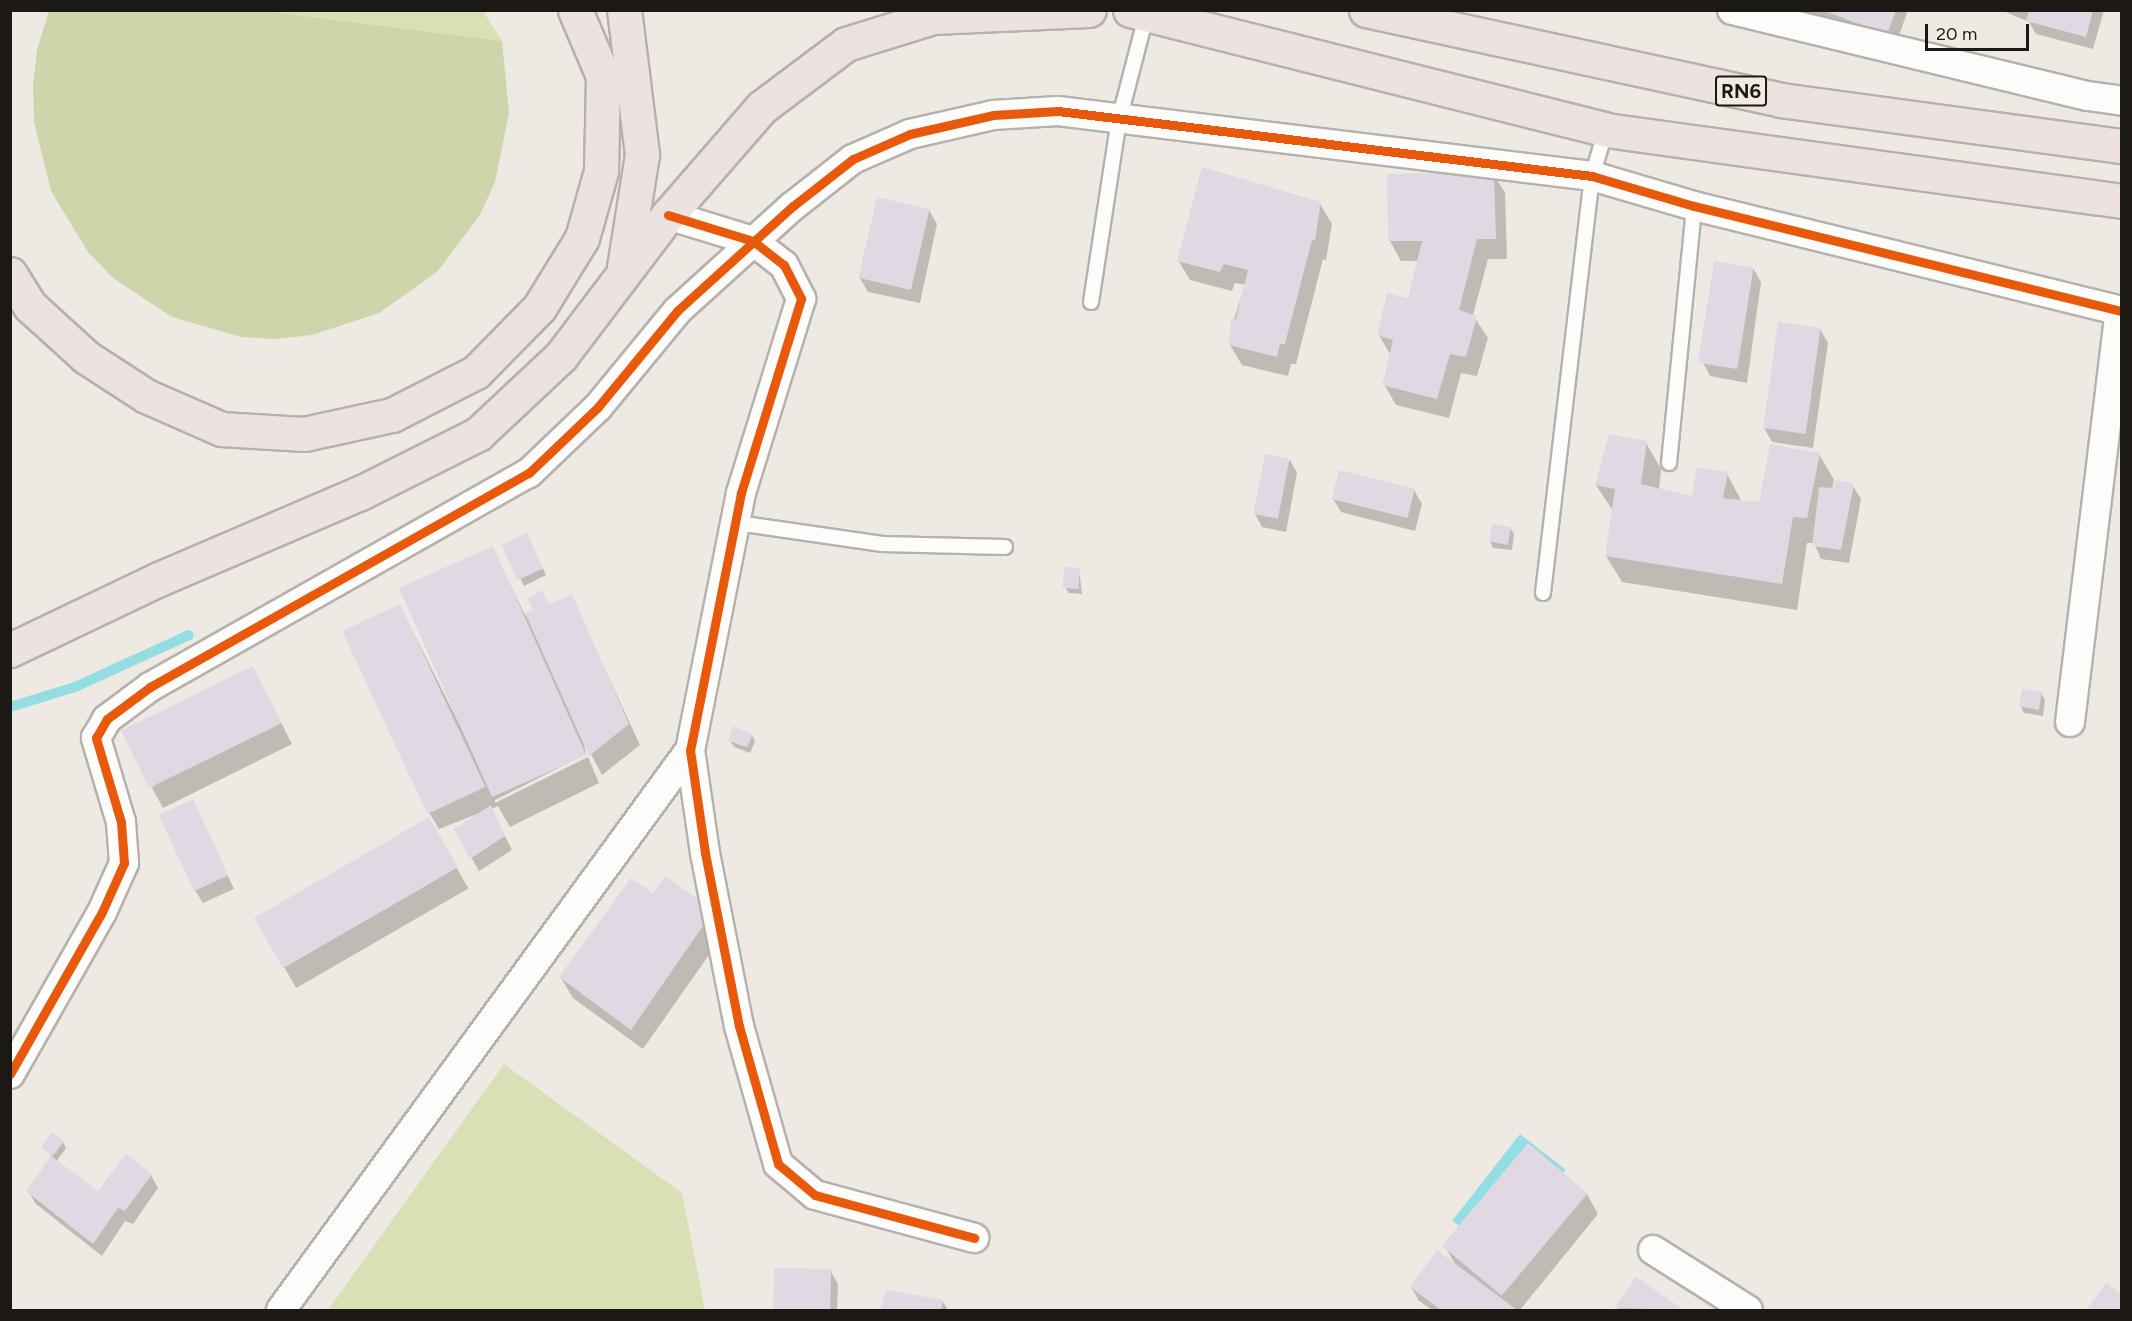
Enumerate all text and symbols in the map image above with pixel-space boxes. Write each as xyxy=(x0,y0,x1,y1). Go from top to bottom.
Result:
scale bar xyxy=(1928,12,2032,50)
text: 20 m xyxy=(1936,23,1977,45)
road number: RN6 xyxy=(1714,74,1768,108)

